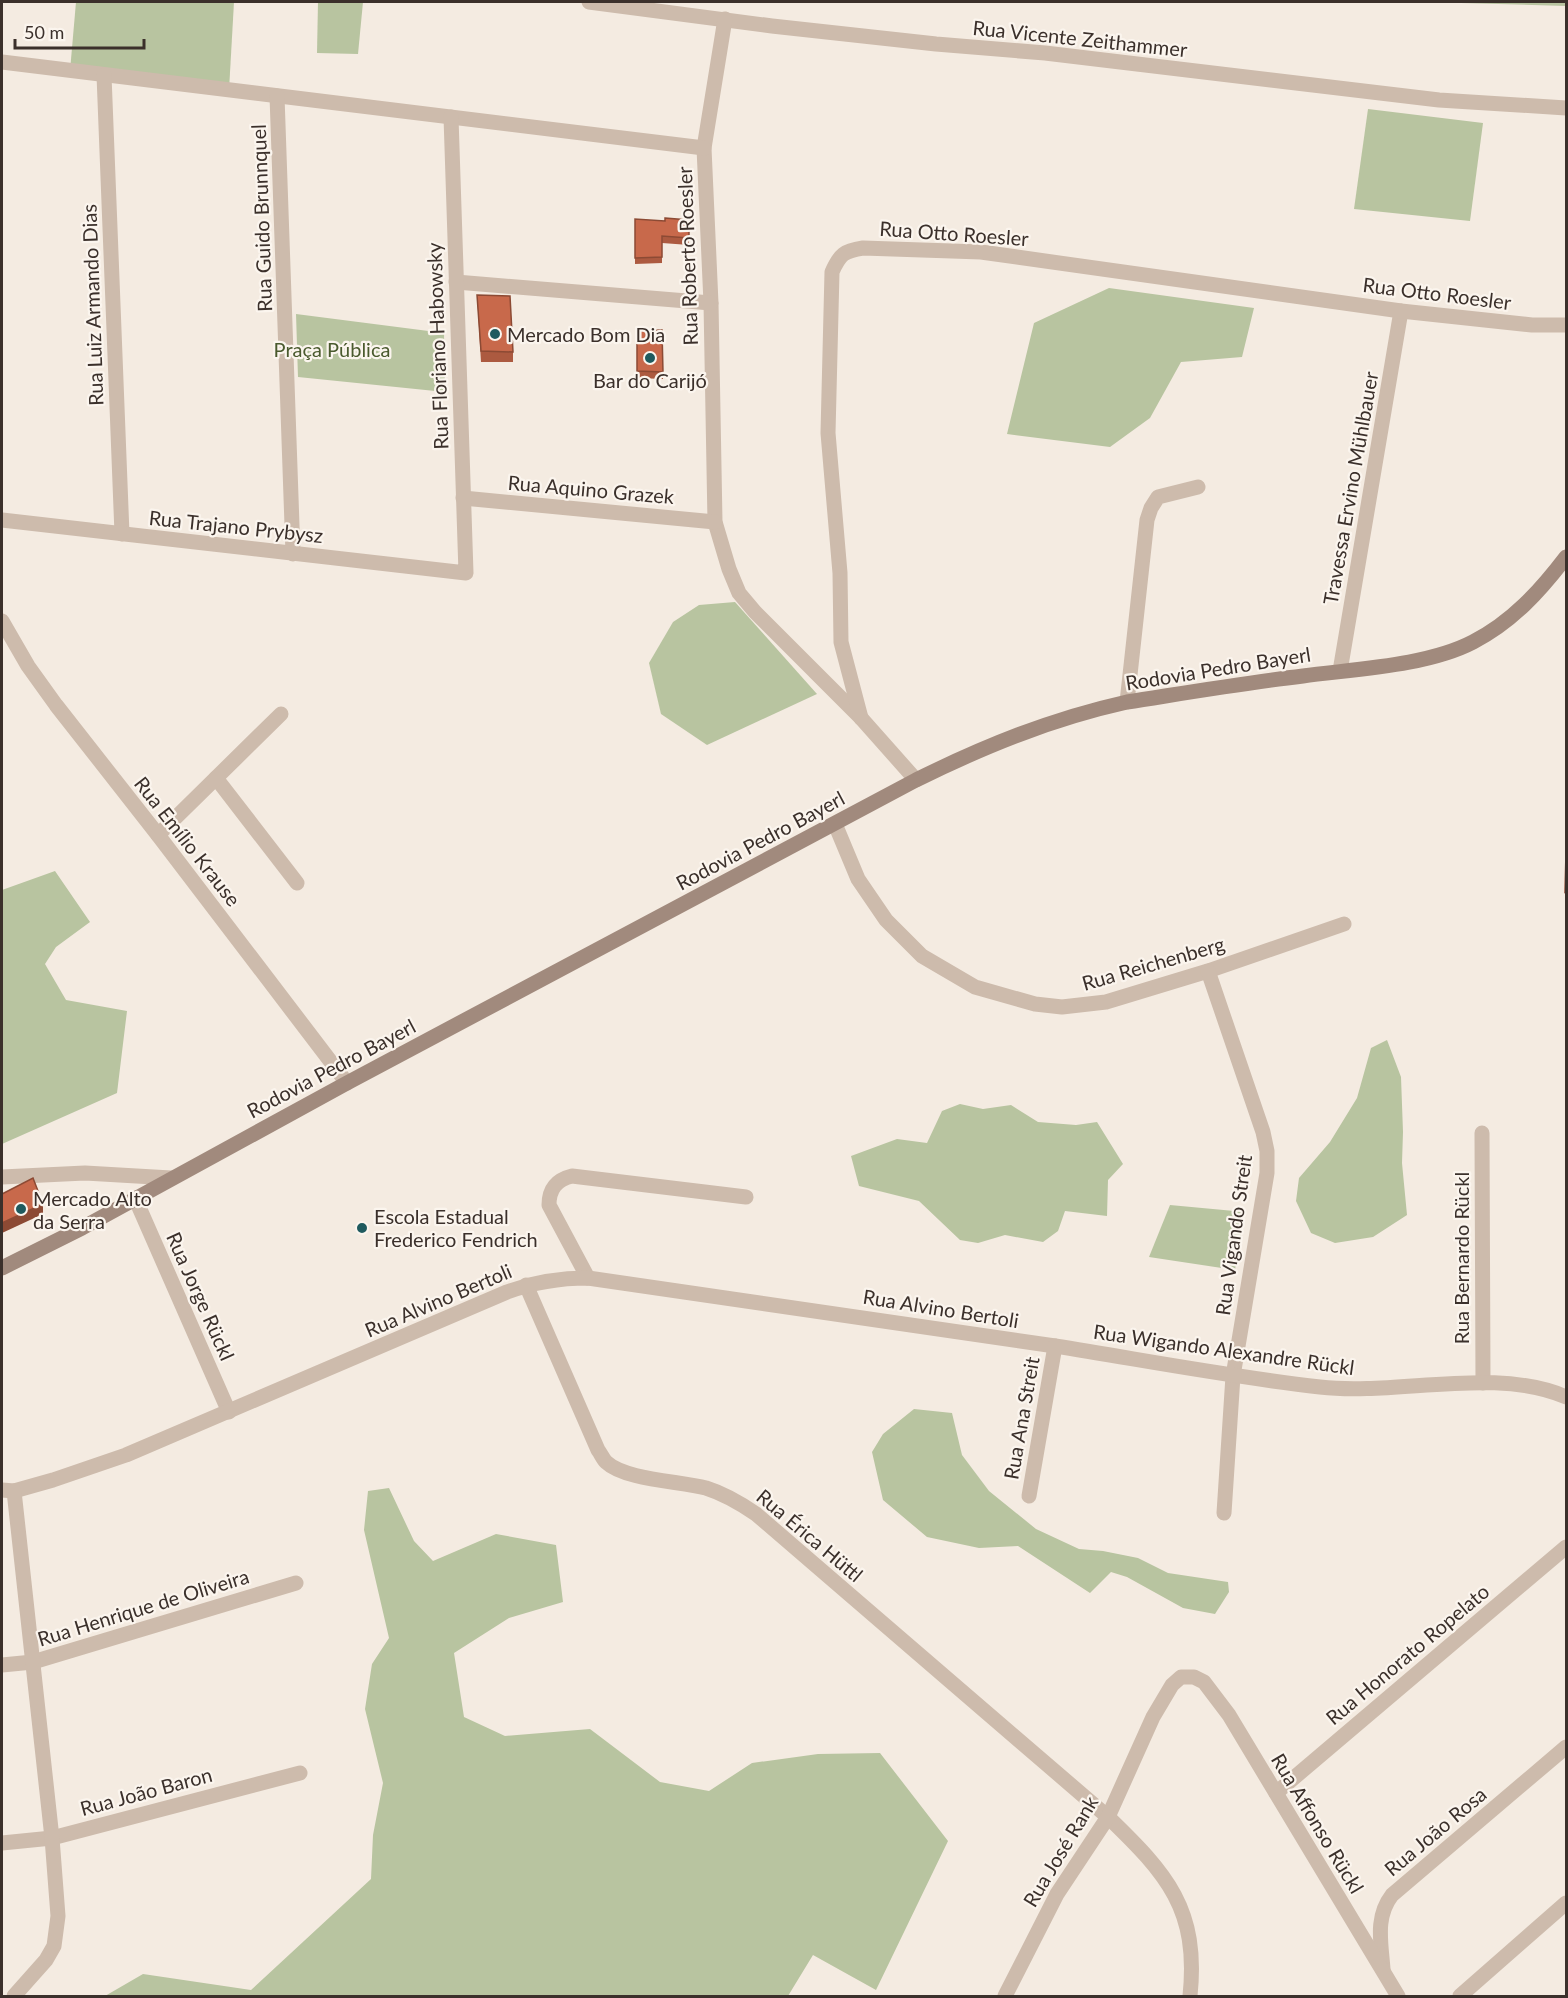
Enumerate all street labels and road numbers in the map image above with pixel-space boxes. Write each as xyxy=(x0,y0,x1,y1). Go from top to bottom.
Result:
street label: Rua Vicente Zeithammer xyxy=(972,15,1189,61)
street label: Rua Guido Brunnquel xyxy=(246,124,276,312)
street label: Rua Roberto Roesler xyxy=(672,165,702,346)
street label: Rua Luiz Armando Dias xyxy=(76,204,108,406)
street label: Rua Otto Roesler xyxy=(879,216,1030,250)
street label: Rua Floriano Habowsky xyxy=(421,241,453,450)
street label: Rua Otto Roesler xyxy=(1361,272,1513,314)
street label: Travessa Ervino Mühlbauer xyxy=(1318,369,1382,606)
street label: Rua Aquino Grazek xyxy=(507,470,676,508)
street label: Rua Trajano Prybysz xyxy=(148,505,324,547)
street label: Rodovia Pedro Bayerl xyxy=(1124,641,1312,695)
street label: Rua Emílio Krause xyxy=(130,771,246,911)
street label: Rodovia Pedro Bayerl xyxy=(672,785,848,895)
street label: Rua Reichenberg xyxy=(1079,931,1227,995)
street label: Rodovia Pedro Bayerl xyxy=(243,1013,419,1123)
street label: Rua Vigando Streit xyxy=(1210,1153,1256,1317)
street label: Rua Bernardo Rückl xyxy=(1449,1172,1473,1344)
street label: Rua Jorge Rückl xyxy=(162,1228,240,1364)
street label: Rua Alvino Bertoli xyxy=(361,1258,515,1342)
street label: Rua Alvino Bertoli xyxy=(861,1284,1021,1332)
street label: Rua Wigando Alexandre Rückl xyxy=(1092,1319,1356,1379)
street label: Rua Ana Streit xyxy=(998,1355,1044,1481)
street label: Rua Érica Hüttl xyxy=(752,1484,868,1586)
street label: Rua Henrique de Oliveira xyxy=(34,1563,252,1651)
street label: Rua Honorato Ropelato xyxy=(1321,1579,1493,1729)
street label: Rua Affonso Rückl xyxy=(1267,1749,1369,1897)
street label: Rua João Baron xyxy=(77,1762,215,1820)
street label: Rua João Rosa xyxy=(1379,1782,1491,1880)
street label: Rua José Rank xyxy=(1017,1790,1103,1911)

